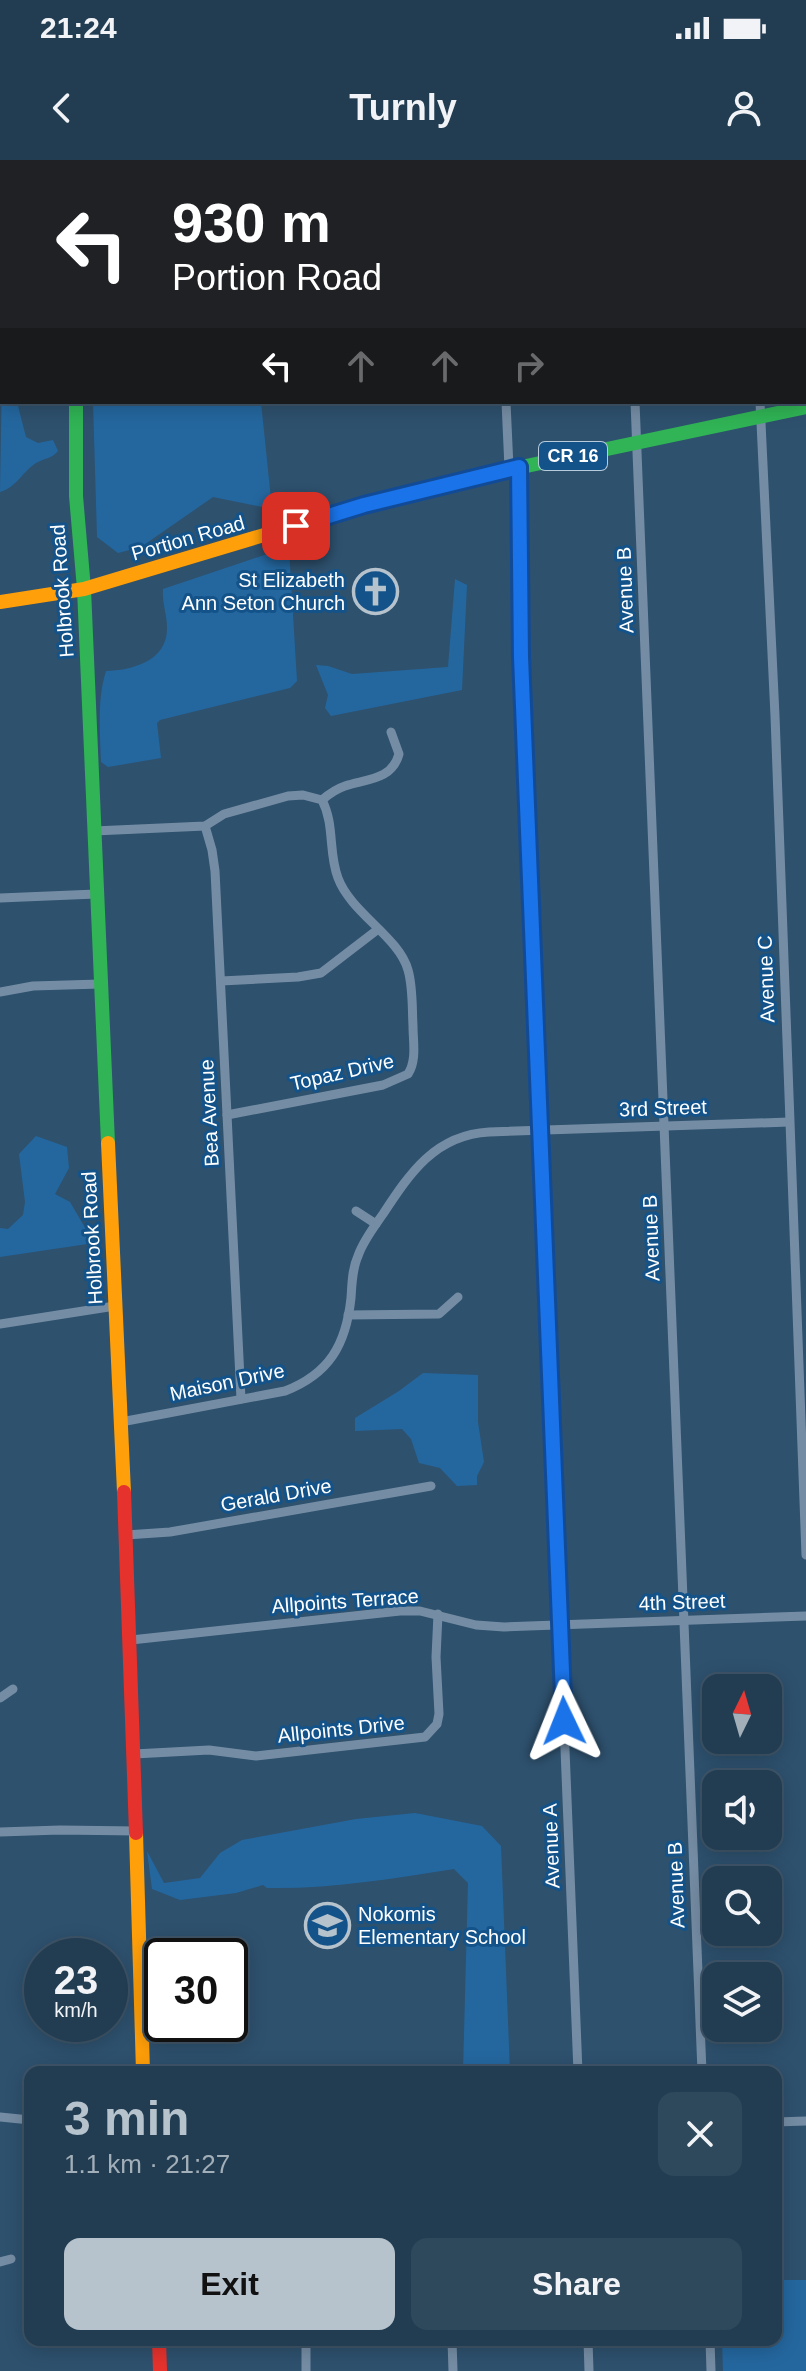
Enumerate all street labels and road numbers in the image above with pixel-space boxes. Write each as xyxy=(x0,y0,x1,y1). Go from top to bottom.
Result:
road number: CR 16 xyxy=(539,442,607,470)
street label: Portion Road xyxy=(129,511,247,565)
street label: Holbrook Road xyxy=(46,524,78,658)
street label: Avenue B xyxy=(612,546,638,634)
street label: Avenue C xyxy=(753,935,779,1023)
street label: Topaz Drive xyxy=(288,1049,396,1095)
street label: Bea Avenue xyxy=(195,1059,223,1167)
street label: 3rd Street xyxy=(619,1095,708,1121)
street label: Holbrook Road xyxy=(78,1171,106,1305)
street label: Avenue B xyxy=(638,1194,664,1282)
street label: Maison Drive xyxy=(168,1359,286,1405)
street label: Gerald Drive xyxy=(219,1474,333,1516)
street label: Allpoints Terrace xyxy=(271,1585,419,1617)
street label: 4th Street xyxy=(638,1589,726,1615)
street label: Allpoints Drive xyxy=(276,1711,406,1747)
street label: Avenue A xyxy=(538,1802,563,1889)
street label: Avenue B xyxy=(663,1841,689,1929)

